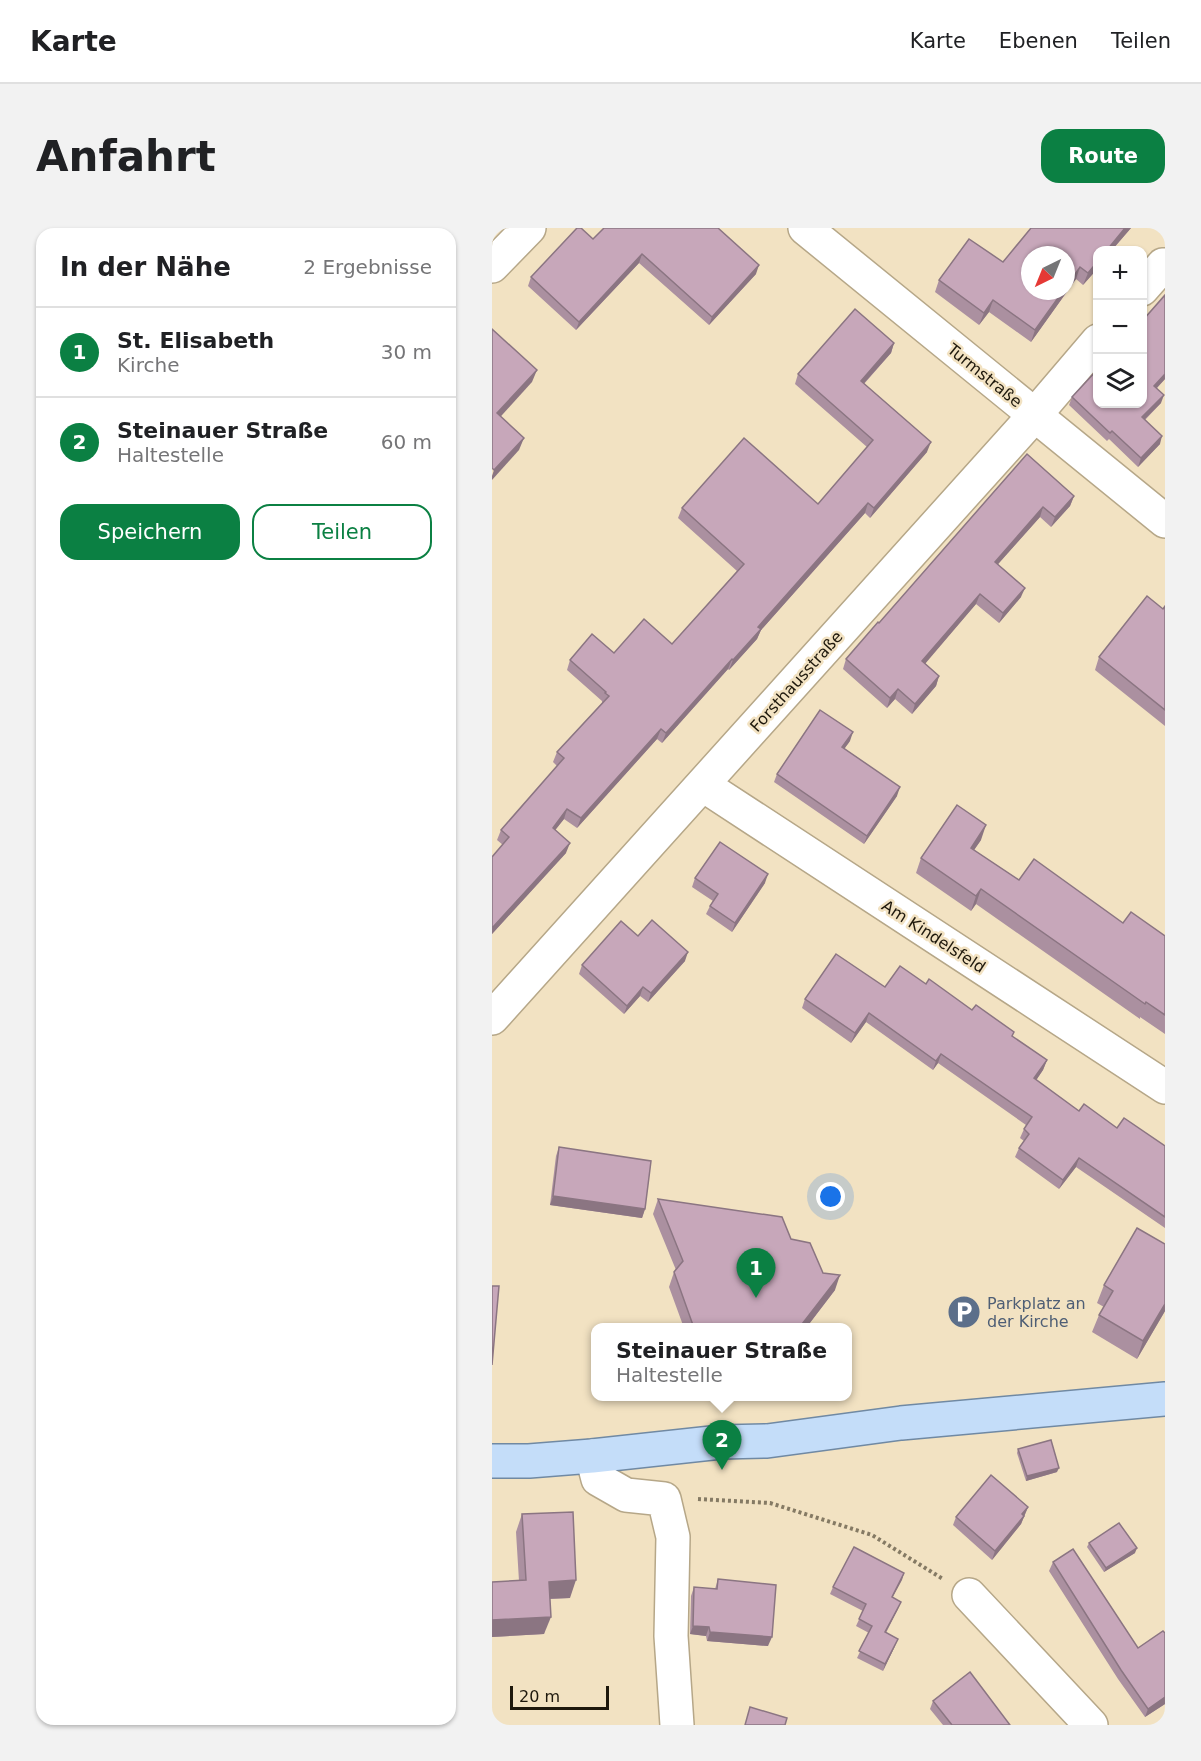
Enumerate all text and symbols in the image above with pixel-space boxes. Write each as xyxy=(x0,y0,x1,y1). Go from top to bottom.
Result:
text: Karte xyxy=(30,25,117,58)
text: Karte xyxy=(910,29,966,53)
text: Ebenen xyxy=(999,29,1078,53)
text: Teilen xyxy=(1111,29,1171,53)
button: Route xyxy=(1041,129,1165,183)
text: Anfahrt xyxy=(36,132,216,181)
north arrow xyxy=(1021,246,1075,300)
map controls xyxy=(1093,246,1147,408)
button: + xyxy=(1093,246,1147,300)
text: In der Nähe xyxy=(60,252,231,282)
text: 2 Ergebnisse xyxy=(303,255,432,279)
button: − xyxy=(1093,300,1147,354)
text: St. Elisabeth xyxy=(117,328,274,353)
street label: Turmstraße xyxy=(943,339,1026,411)
text: 1 xyxy=(73,340,86,364)
text: 30 m xyxy=(381,340,432,364)
text: Kirche xyxy=(117,353,179,377)
button: layers xyxy=(1093,354,1147,408)
text: Steinauer Straße xyxy=(117,418,328,443)
text: 2 xyxy=(73,430,86,454)
text: 60 m xyxy=(381,430,432,454)
text: Haltestelle xyxy=(117,443,224,467)
button: Speichern xyxy=(60,504,240,560)
button: Teilen xyxy=(252,504,432,560)
street label: Forsthausstraße xyxy=(746,627,847,736)
street label: Am Kindelsfeld xyxy=(878,896,989,977)
your location xyxy=(816,1182,845,1211)
pin: 1 xyxy=(736,1248,776,1298)
parking icon: Parkplatz an der Kirche xyxy=(946,1294,982,1330)
place label: Parkplatz an der Kirche xyxy=(987,1294,1086,1331)
popup xyxy=(591,1323,852,1401)
text: Steinauer Straße xyxy=(616,1338,827,1363)
text: Haltestelle xyxy=(616,1363,723,1387)
pin: 2 xyxy=(702,1420,742,1470)
scale bar xyxy=(510,1683,609,1710)
text: 20 m xyxy=(519,1687,560,1706)

